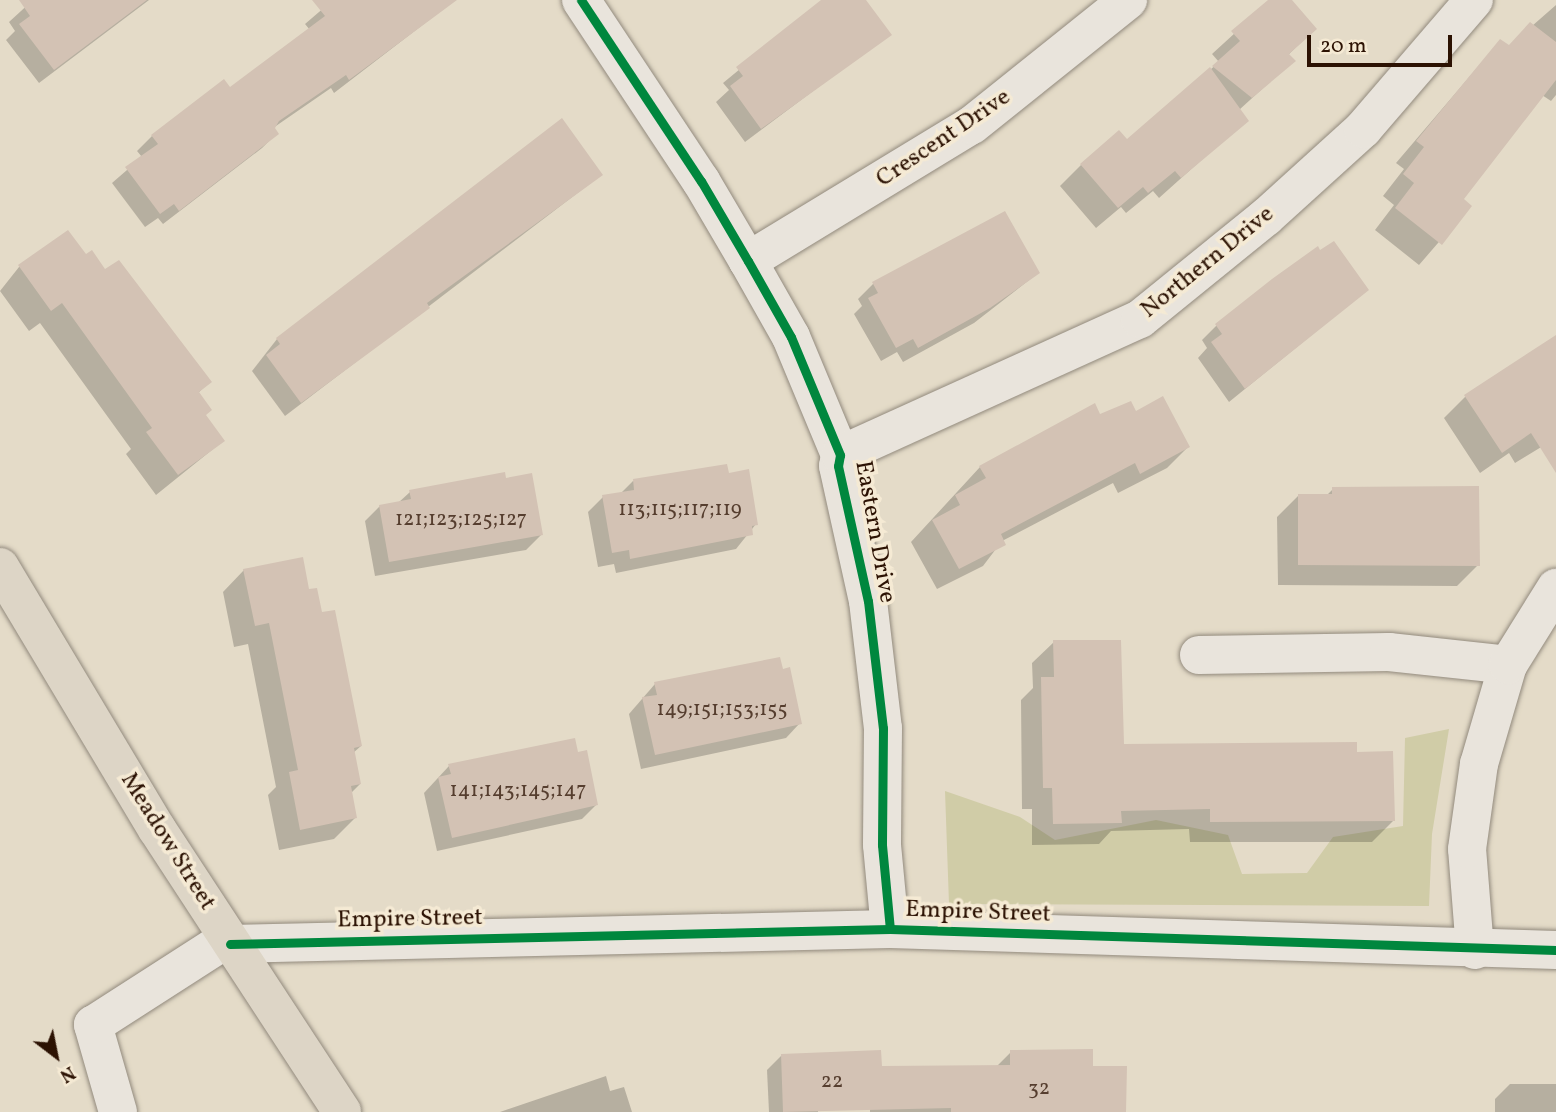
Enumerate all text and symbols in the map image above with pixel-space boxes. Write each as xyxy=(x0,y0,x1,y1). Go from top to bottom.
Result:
scale bar xyxy=(1311,21,1456,65)
text: 20 m xyxy=(1320,32,1366,61)
street label: Crescent Drive xyxy=(871,84,1017,194)
street label: Northern Drive xyxy=(1136,201,1280,325)
street label: Eastern Drive xyxy=(847,459,901,605)
house number: 113;115;117;119 xyxy=(618,497,742,523)
house number: 121;123;125;127 xyxy=(395,507,527,533)
house number: 149;151;153;155 xyxy=(656,697,788,723)
street label: Meadow Street xyxy=(113,768,221,916)
house number: 141;143;145;147 xyxy=(450,778,586,804)
street label: Empire Street xyxy=(905,896,1051,930)
street label: Empire Street xyxy=(337,904,483,936)
north arrow xyxy=(21,1021,91,1091)
text: N xyxy=(54,1059,80,1088)
house number: 22 xyxy=(821,1069,843,1095)
house number: 32 xyxy=(1028,1076,1050,1102)

